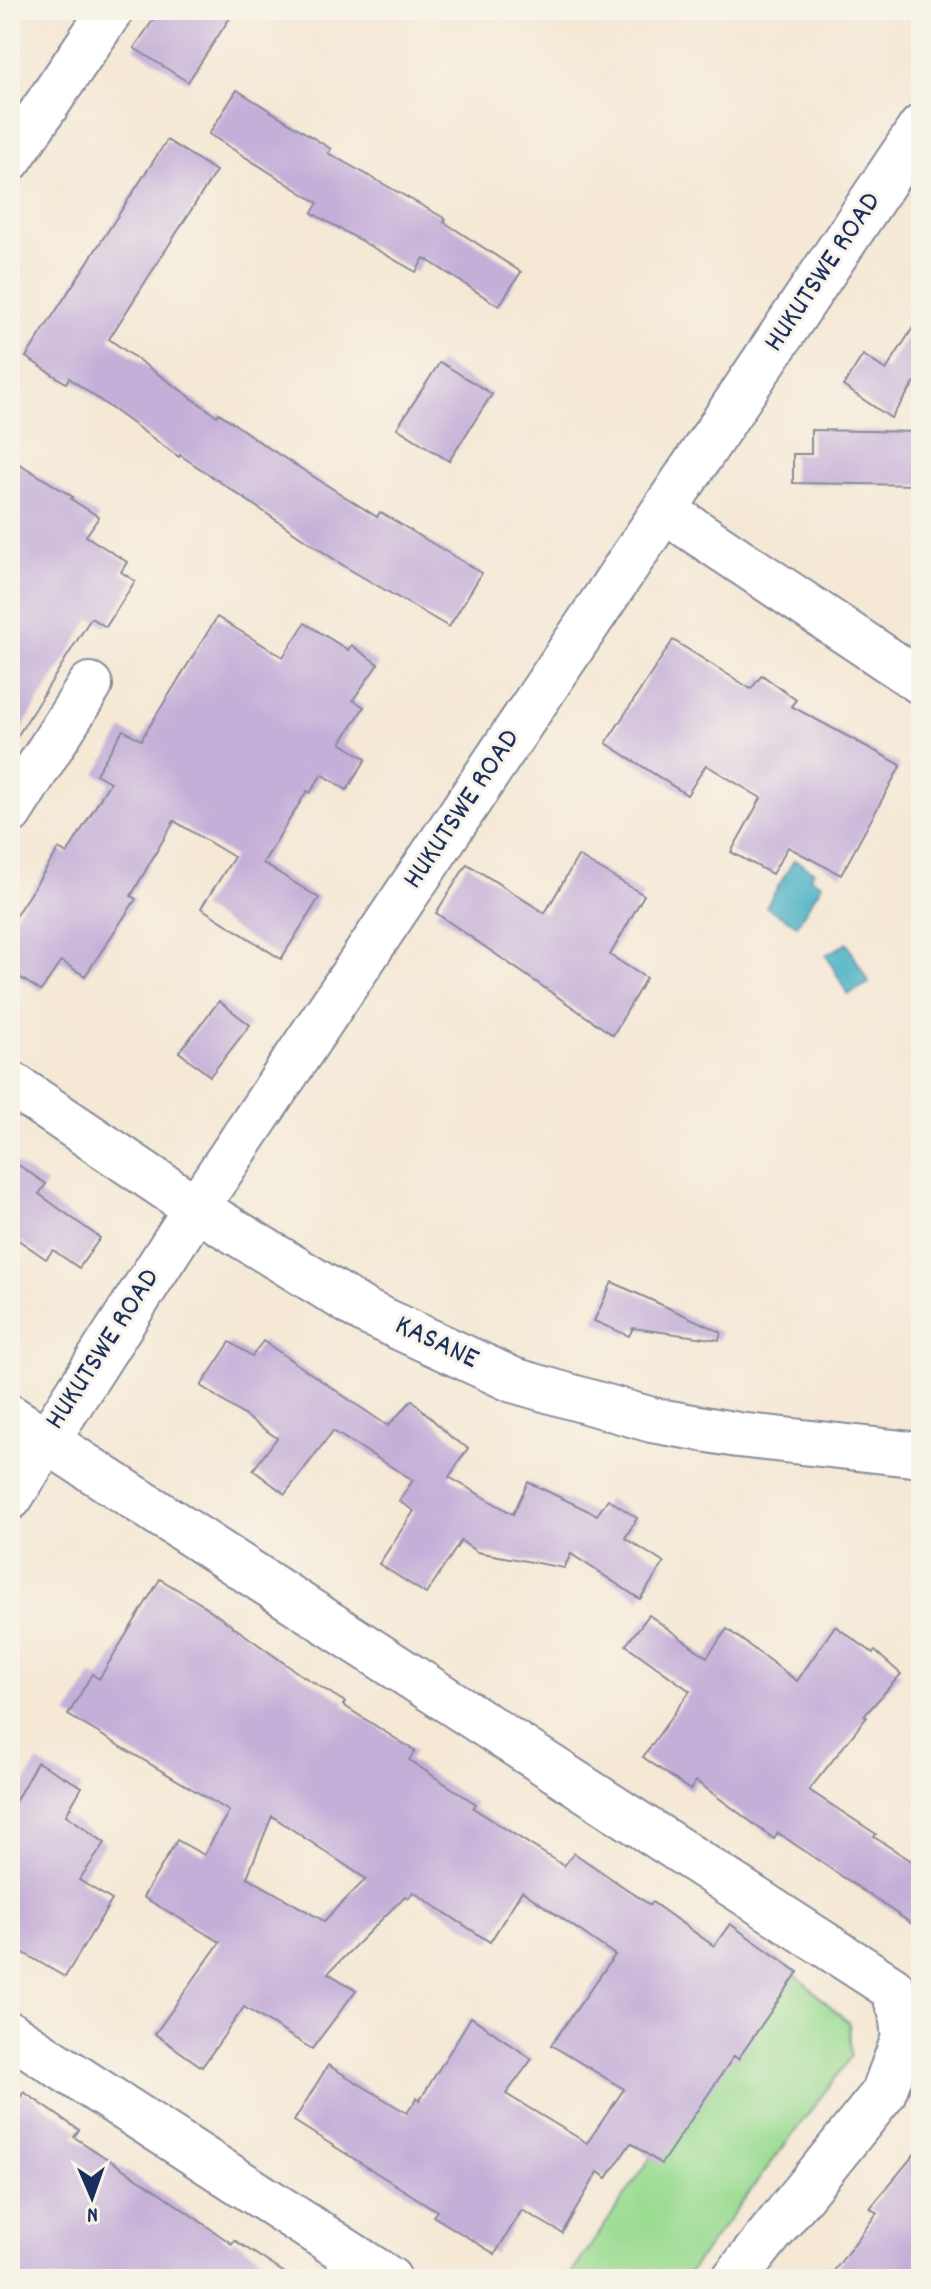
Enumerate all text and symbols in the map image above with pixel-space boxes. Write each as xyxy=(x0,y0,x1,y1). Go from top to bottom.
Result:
street label: HUKUTSWE ROAD xyxy=(755,184,893,362)
street label: HUKUTSWE ROAD xyxy=(394,721,532,899)
street label: HUKUTSWE ROAD xyxy=(36,1261,172,1439)
street label: KASANE xyxy=(387,1306,485,1382)
north arrow xyxy=(52,2157,132,2237)
text: N xyxy=(86,2198,99,2229)

